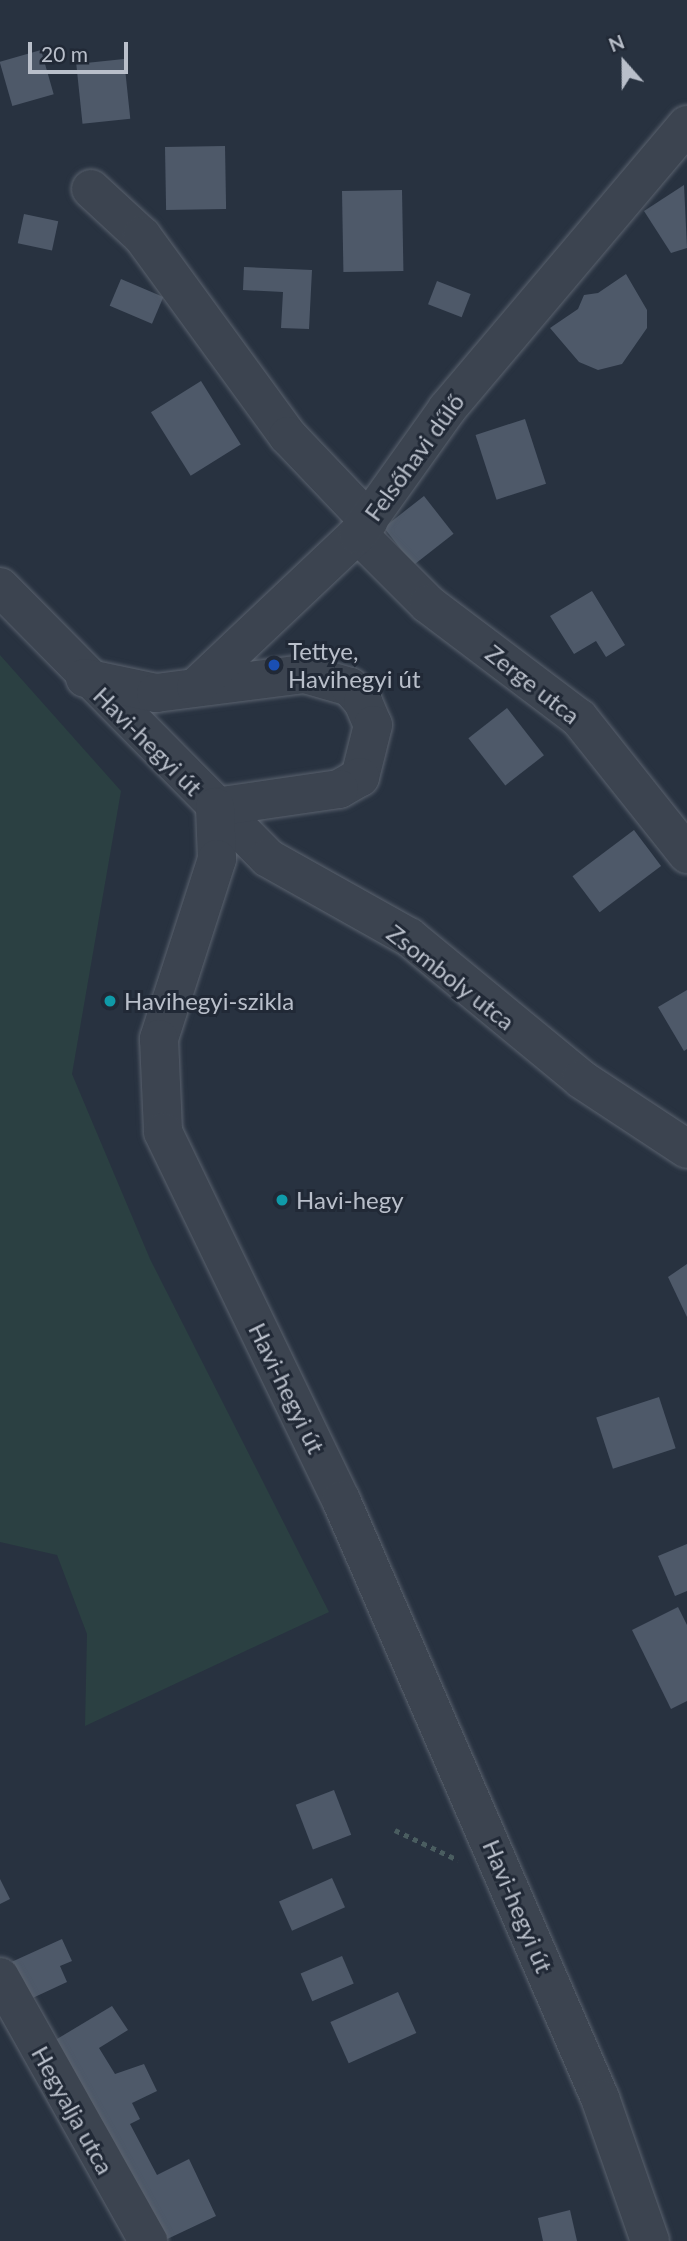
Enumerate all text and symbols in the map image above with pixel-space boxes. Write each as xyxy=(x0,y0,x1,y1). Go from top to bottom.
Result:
scale bar xyxy=(32,28,131,72)
north arrow xyxy=(589,28,659,98)
text: N xyxy=(605,30,627,56)
text: 20 m xyxy=(41,41,88,66)
street label: Felsőhavi dűlő xyxy=(358,388,470,526)
place label: Tettye, Havihegyi út xyxy=(288,637,421,693)
street label: Zerge utca xyxy=(480,638,586,730)
marker: Tettye, Havihegyi út xyxy=(266,657,282,673)
street label: Havi-hegyi út xyxy=(88,681,208,801)
street label: Zsomboly utca xyxy=(381,918,521,1036)
place label: Havihegyi-szikla xyxy=(124,987,294,1015)
marker: Havihegyi-szikla xyxy=(102,993,118,1009)
place label: Havi-hegy xyxy=(296,1186,404,1214)
marker: Havi-hegy xyxy=(274,1192,290,1208)
street label: Havi-hegyi út xyxy=(243,1318,331,1458)
street label: Havi-hegyi út xyxy=(477,1835,559,1977)
street label: Hegyalja utca xyxy=(26,2041,120,2179)

